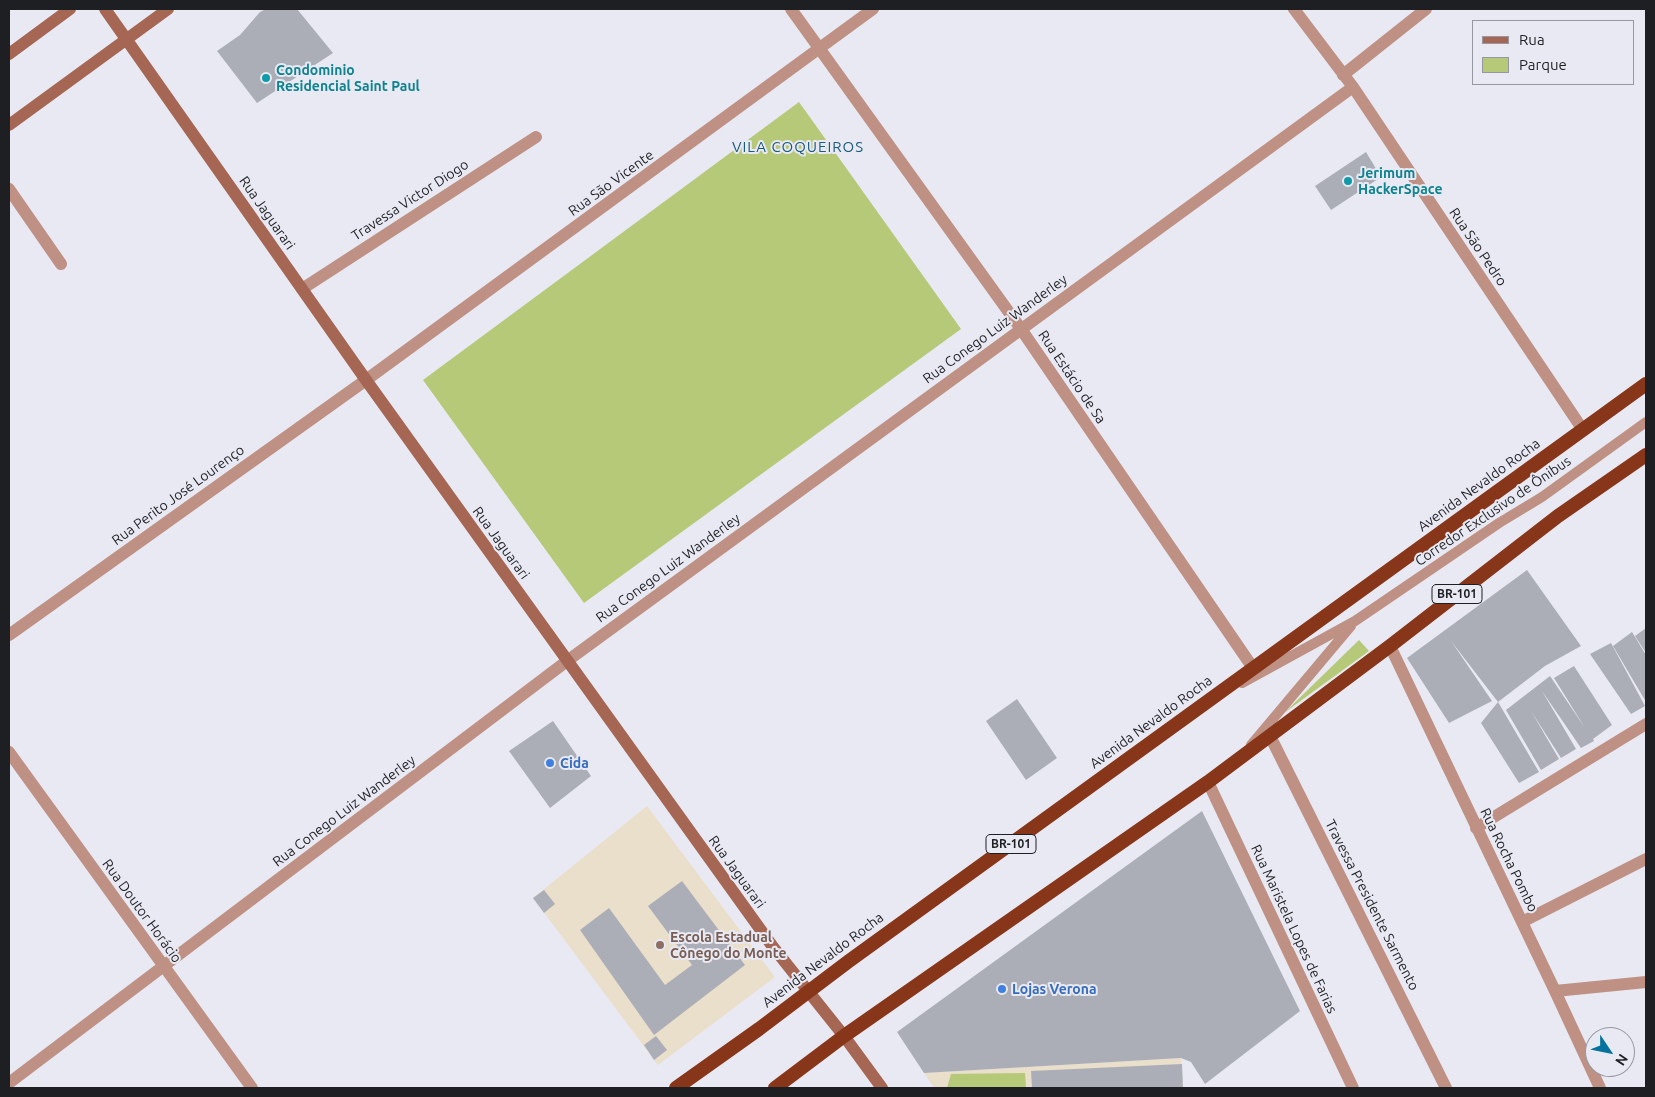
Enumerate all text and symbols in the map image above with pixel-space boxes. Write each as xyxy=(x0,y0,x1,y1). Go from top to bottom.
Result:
legend xyxy=(1472,20,1635,85)
text: Rua xyxy=(1519,31,1545,48)
text: Parque xyxy=(1519,56,1567,73)
place label: Condominio Residencial Saint Paul xyxy=(276,62,420,94)
marker: Condominio Residencial Saint Paul xyxy=(260,72,272,84)
district label: VILA COQUEIROS xyxy=(730,138,866,156)
street label: Rua São Vicente xyxy=(565,146,657,220)
street label: Travessa Victor Diogo xyxy=(348,156,472,244)
place label: Jerimum HackerSpace xyxy=(1358,165,1442,198)
street label: Rua Jaguarari xyxy=(236,173,298,253)
marker: Jerimum HackerSpace xyxy=(1342,175,1354,187)
street label: Rua São Pedro xyxy=(1446,205,1510,289)
street label: Rua Conego Luiz Wanderley xyxy=(920,271,1070,387)
street label: Rua Estácio de Sa xyxy=(1035,327,1109,427)
street label: Avenida Nevaldo Rocha xyxy=(1415,435,1543,535)
street label: Rua Perito José Lourenço xyxy=(109,441,247,549)
street label: Corredor Exclusivo de Ônibus xyxy=(1412,452,1574,570)
street label: Rua Jaguarari xyxy=(469,503,533,583)
street label: Rua Conego Luiz Wanderley xyxy=(593,510,743,626)
road number: BR-101 xyxy=(1432,584,1482,604)
street label: Avenida Nevaldo Rocha xyxy=(1087,672,1215,772)
street label: Rua Conego Luiz Wanderley xyxy=(269,752,419,870)
place label: Cida xyxy=(560,755,589,771)
marker: Cida xyxy=(544,757,556,769)
street label: Rua Rocha Pombo xyxy=(1477,805,1541,915)
street label: Travessa Presidente Sarmento xyxy=(1322,817,1422,993)
street label: Rua Jaguarari xyxy=(705,832,769,912)
road number: BR-101 xyxy=(986,834,1036,854)
street label: Rua Maristela Lopes de Farias xyxy=(1247,842,1341,1016)
street label: Rua Doutor Horácio xyxy=(99,856,185,966)
street label: Avenida Nevaldo Rocha xyxy=(759,909,887,1011)
place label: Escola Estadual Cônego do Monte xyxy=(670,929,787,962)
marker: Escola Estadual Cônego do Monte xyxy=(654,939,666,951)
place label: Lojas Verona xyxy=(1012,981,1097,997)
marker: Lojas Verona xyxy=(996,983,1008,995)
north arrow xyxy=(1585,1027,1635,1077)
text: N xyxy=(1612,1051,1631,1069)

